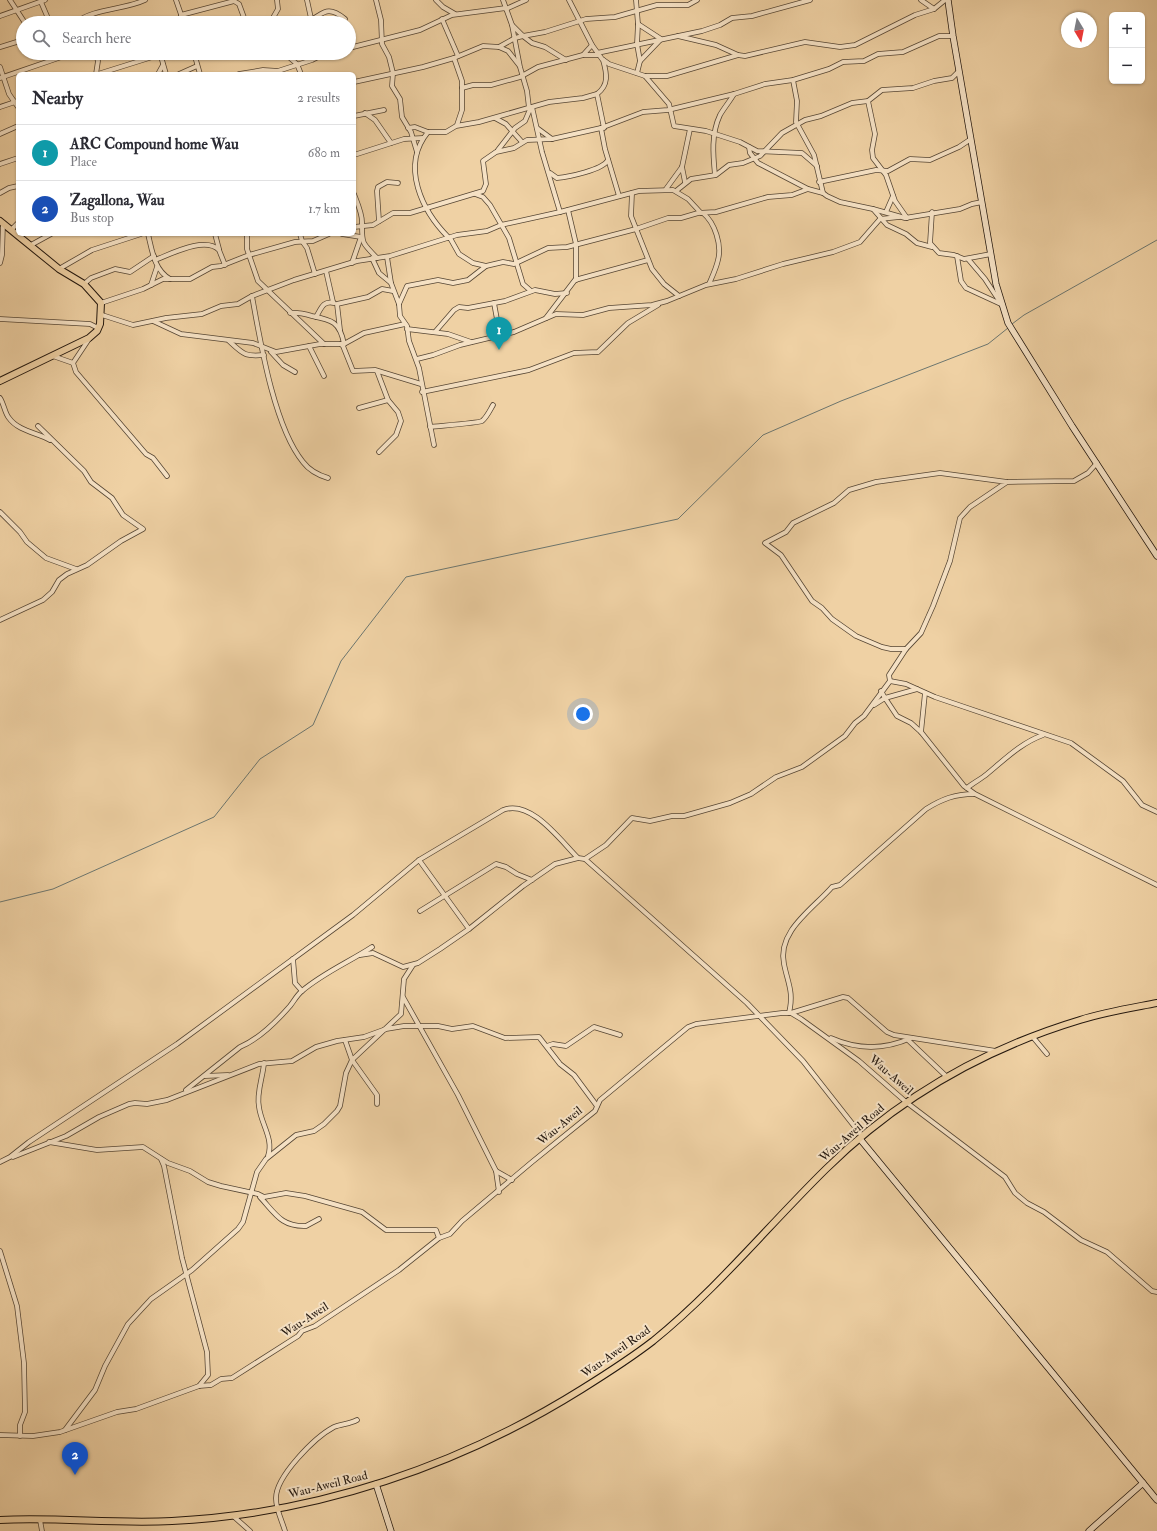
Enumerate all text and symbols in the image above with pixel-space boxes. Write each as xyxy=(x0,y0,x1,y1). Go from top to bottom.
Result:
north arrow xyxy=(1061,12,1097,48)
map controls xyxy=(1109,12,1145,84)
button: + xyxy=(1109,12,1145,48)
search box xyxy=(16,16,356,60)
icon: search xyxy=(30,27,52,49)
text: Search here xyxy=(62,29,131,48)
button: − xyxy=(1109,48,1145,84)
text: Nearby xyxy=(32,88,83,109)
text: 2 results xyxy=(297,90,340,106)
text: ARC Compound home Wau xyxy=(70,135,239,154)
text: 1 xyxy=(43,145,47,161)
text: 680 m xyxy=(308,145,340,161)
text: Place xyxy=(70,154,97,170)
text: Zagallona, Wau xyxy=(70,191,165,210)
text: 2 xyxy=(42,201,48,217)
text: 1.7 km xyxy=(308,201,340,217)
text: Bus stop xyxy=(70,210,114,226)
pin: 1 xyxy=(486,317,512,350)
your location xyxy=(573,704,593,724)
street label: Wau-Aweil xyxy=(865,1051,916,1098)
street label: Wau-Aweil Road xyxy=(816,1101,888,1166)
street label: Wau-Aweil xyxy=(534,1103,585,1149)
street label: Wau-Aweil xyxy=(278,1299,331,1341)
street label: Wau-Aweil Road xyxy=(578,1323,654,1382)
pin: 2 xyxy=(62,1442,88,1475)
street label: Wau-Aweil Road xyxy=(286,1468,369,1502)

